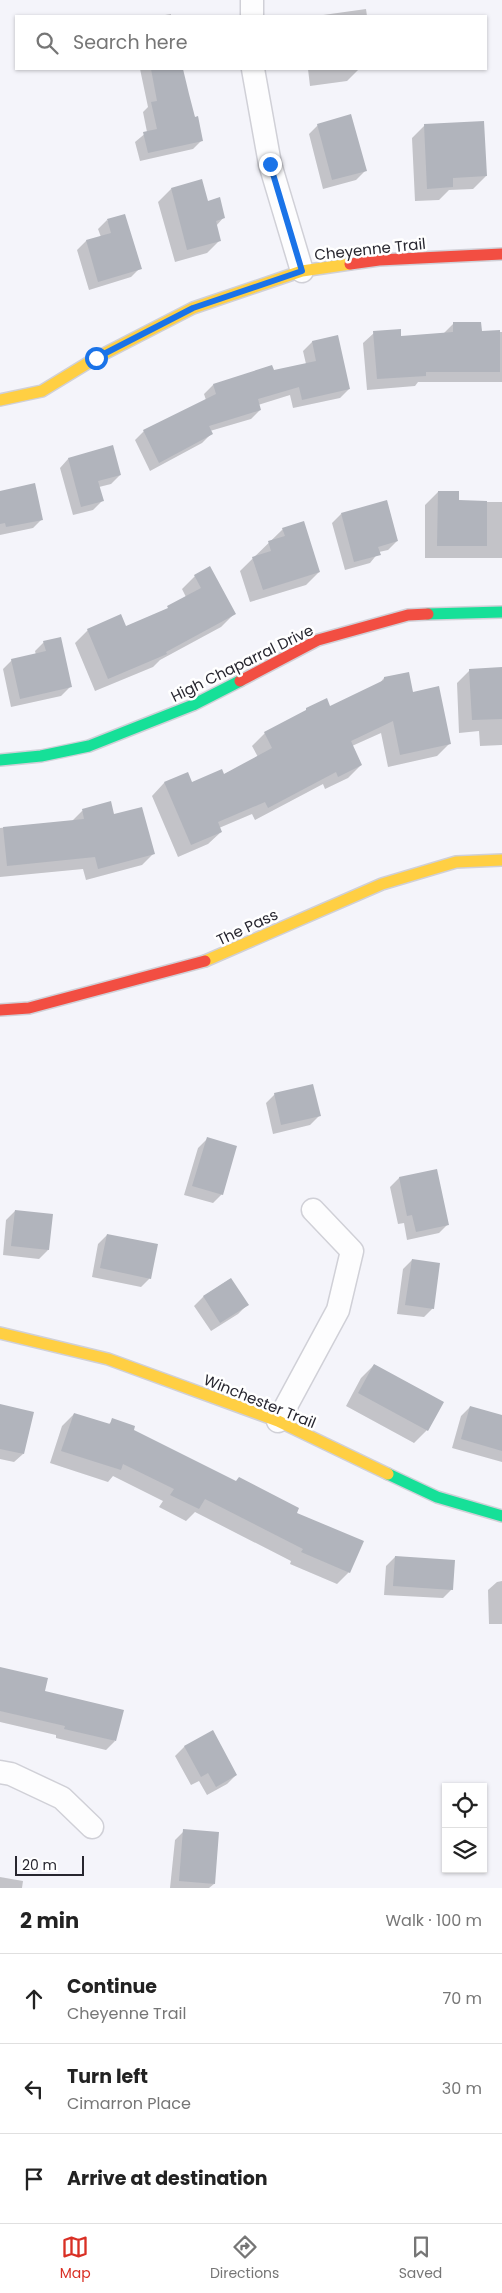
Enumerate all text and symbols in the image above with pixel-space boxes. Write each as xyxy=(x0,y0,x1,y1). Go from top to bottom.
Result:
search box xyxy=(15,15,487,70)
icon: search xyxy=(33,29,61,57)
text: Search here xyxy=(73,29,187,56)
route end xyxy=(259,153,282,176)
street label: Cheyenne Trail xyxy=(313,233,427,265)
route start xyxy=(85,347,108,370)
street label: High Chaparral Drive xyxy=(167,619,317,707)
street label: The Pass xyxy=(213,904,281,950)
street label: Winchester Trail xyxy=(201,1369,319,1433)
map controls xyxy=(442,1783,487,1873)
button: locate xyxy=(442,1783,487,1828)
button: layers xyxy=(442,1828,487,1873)
scale bar xyxy=(15,1853,84,1876)
text: 20 m xyxy=(22,1855,57,1875)
text: 2 min xyxy=(20,1906,79,1935)
text: Walk · 100 m xyxy=(385,1909,482,1932)
text: Continue xyxy=(67,1973,157,2000)
icon: ahead xyxy=(20,1985,48,2013)
text: 70 m xyxy=(442,1987,482,2010)
text: Cheyenne Trail xyxy=(67,2002,186,2025)
text: Turn left xyxy=(67,2063,148,2090)
icon: left xyxy=(20,2075,48,2103)
text: 30 m xyxy=(442,2077,482,2100)
text: Cimarron Place xyxy=(67,2092,191,2115)
icon: arrive xyxy=(20,2165,48,2193)
text: Arrive at destination xyxy=(67,2165,268,2192)
tab: Map xyxy=(60,2233,91,2284)
tab: Directions xyxy=(210,2233,279,2284)
tab: Saved xyxy=(399,2233,442,2284)

